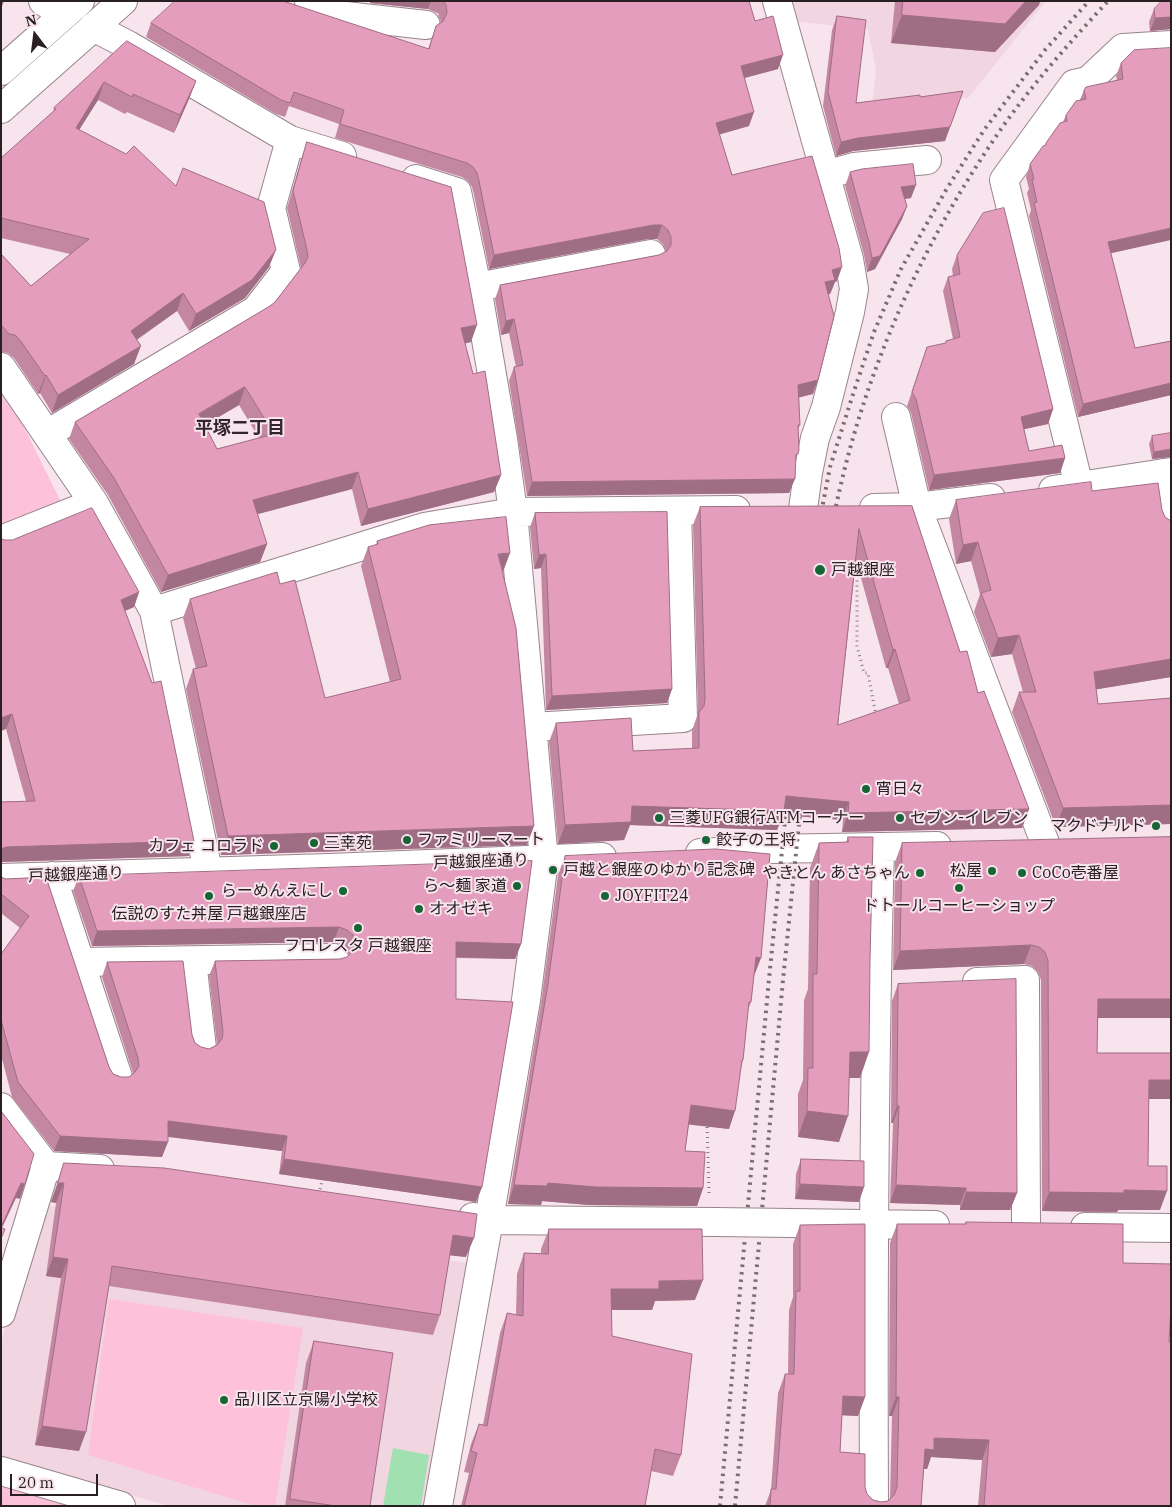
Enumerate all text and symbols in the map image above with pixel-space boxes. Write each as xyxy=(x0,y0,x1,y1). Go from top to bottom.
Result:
north arrow xyxy=(10,10,60,60)
text: N xyxy=(23,10,39,31)
district label: 平塚二丁目 xyxy=(195,418,285,440)
place label: 戸越銀座 xyxy=(831,560,895,580)
marker: 戸越銀座 xyxy=(813,563,827,577)
place label: 宵日々 xyxy=(876,779,924,799)
marker: 宵日々 xyxy=(860,783,872,795)
place label: 三菱UFG銀行ATMコーナー xyxy=(669,808,865,828)
place label: セブン-イレブン xyxy=(910,808,1028,828)
marker: 三菱UFG銀行ATMコーナー xyxy=(653,812,665,824)
marker: セブン-イレブン xyxy=(894,812,906,824)
place label: マクドナルド xyxy=(1050,816,1146,836)
marker: マクドナルド xyxy=(1150,820,1162,832)
place label: ファミリーマート xyxy=(417,830,545,850)
place label: 餃子の王将 xyxy=(716,830,796,850)
place label: 三幸苑 xyxy=(324,833,372,853)
marker: ファミリーマート xyxy=(401,834,413,846)
marker: 餃子の王将 xyxy=(700,834,712,846)
place label: カフェ コロラド xyxy=(148,836,264,856)
marker: 三幸苑 xyxy=(308,837,320,849)
marker: カフェ コロラド xyxy=(268,840,280,852)
street label: 戸越銀座通り xyxy=(433,851,529,873)
place label: 戸越と銀座のゆかり記念碑 xyxy=(563,860,755,880)
place label: 松屋 xyxy=(950,861,982,881)
place label: やきとん あさちゃん xyxy=(762,863,910,883)
place label: CoCo壱番屋 xyxy=(1032,863,1119,883)
street label: 戸越銀座通り xyxy=(28,864,124,886)
marker: 戸越と銀座のゆかり記念碑 xyxy=(547,864,559,876)
marker: 松屋 xyxy=(986,865,998,877)
marker: やきとん あさちゃん xyxy=(914,867,926,879)
marker: CoCo壱番屋 xyxy=(1016,867,1028,879)
place label: ら～麺 家道 xyxy=(423,876,507,896)
marker: ら～麺 家道 xyxy=(511,880,523,892)
place label: らーめんえにし xyxy=(221,881,333,901)
marker: ドトールコーヒーショップ xyxy=(953,882,965,894)
marker: らーめんえにし xyxy=(337,885,349,897)
place label: JOYFIT24 xyxy=(615,886,689,906)
marker: 伝説のすた丼屋 戸越銀座店 xyxy=(203,890,215,902)
marker: JOYFIT24 xyxy=(599,890,611,902)
place label: ドトールコーヒーショップ xyxy=(863,896,1055,916)
place label: オオゼキ xyxy=(429,899,493,919)
marker: オオゼキ xyxy=(413,903,425,915)
place label: 伝説のすた丼屋 戸越銀座店 xyxy=(111,904,307,924)
marker: フロレスタ 戸越銀座 xyxy=(352,922,364,934)
place label: フロレスタ 戸越銀座 xyxy=(284,936,432,956)
place label: 品川区立京陽小学校 xyxy=(234,1390,378,1410)
marker: 品川区立京陽小学校 xyxy=(218,1394,230,1406)
scale bar xyxy=(12,1464,100,1496)
text: 20 m xyxy=(18,1473,54,1492)

